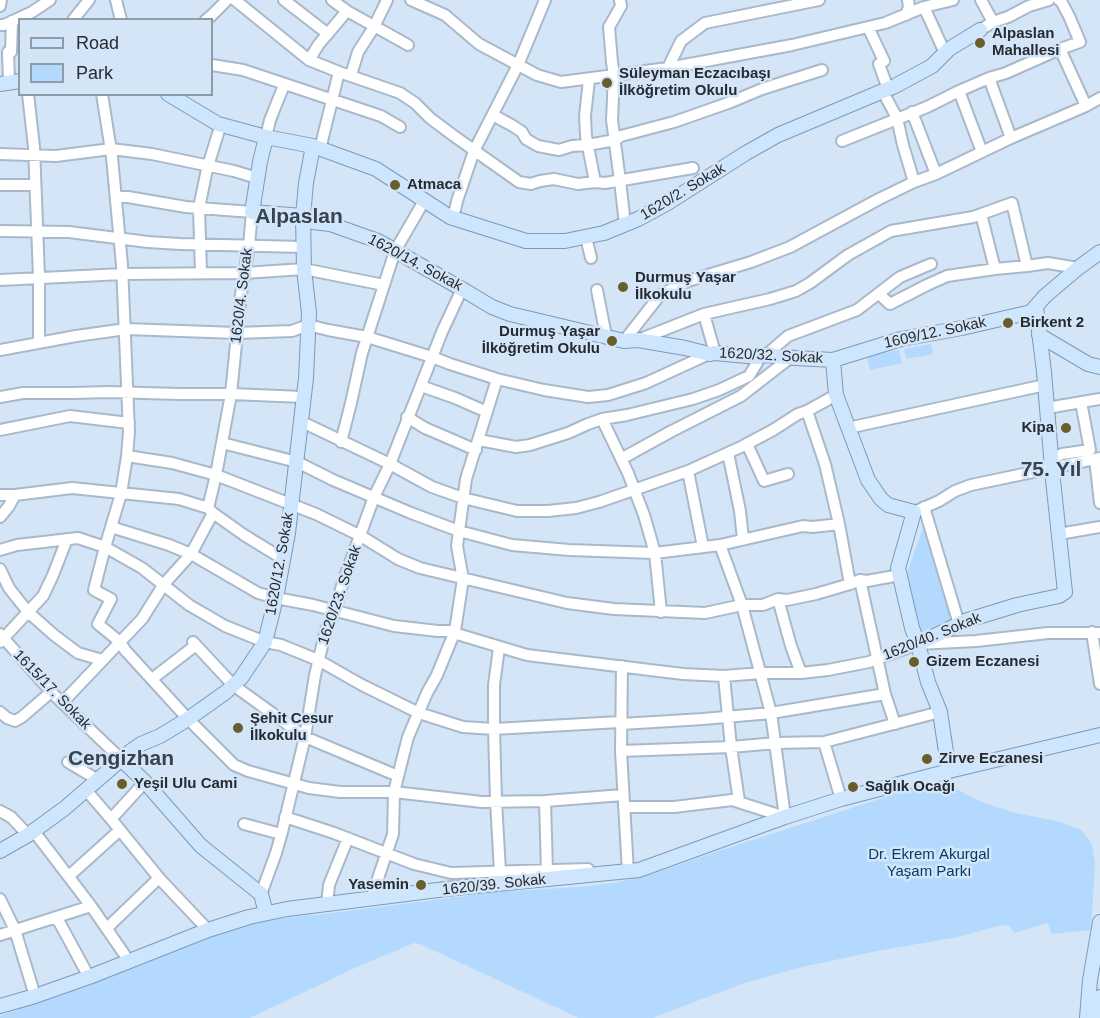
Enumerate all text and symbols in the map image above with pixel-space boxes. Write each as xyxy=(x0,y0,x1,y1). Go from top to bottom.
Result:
legend xyxy=(18,18,213,96)
place label: Alpaslan Mahallesi xyxy=(992,25,1060,60)
text: Road xyxy=(76,33,119,53)
marker: Alpaslan Mahallesi xyxy=(973,36,987,50)
text: Park xyxy=(76,63,113,83)
place label: Süleyman Eczacıbaşı İlköğretim Okulu xyxy=(619,65,771,100)
marker: Süleyman Eczacıbaşı İlköğretim Okulu xyxy=(600,76,614,90)
street label: 1620/2. Sokak xyxy=(637,160,729,224)
place label: Atmaca xyxy=(407,176,461,194)
marker: Atmaca xyxy=(388,178,402,192)
district label: Alpaslan xyxy=(255,204,343,230)
street label: 1620/14. Sokak xyxy=(365,231,465,295)
street label: 1620/4. Sokak xyxy=(227,247,257,345)
place label: Durmuş Yaşar İlkokulu xyxy=(635,269,736,304)
marker: Durmuş Yaşar İlkokulu xyxy=(616,280,630,294)
street label: 1609/12. Sokak xyxy=(882,313,988,353)
place label: Birkent 2 xyxy=(1020,314,1084,332)
marker: Birkent 2 xyxy=(1001,316,1015,330)
place label: Durmuş Yaşar İlköğretim Okulu xyxy=(482,323,600,358)
marker: Durmuş Yaşar İlköğretim Okulu xyxy=(605,334,619,348)
street label: 1620/32. Sokak xyxy=(718,344,824,368)
place label: Kipa xyxy=(1021,419,1054,437)
marker: Kipa xyxy=(1059,421,1073,435)
district label: 75. Yıl xyxy=(1021,457,1081,483)
street label: 1620/12. Sokak xyxy=(262,511,298,617)
street label: 1620/23. Sokak xyxy=(315,543,365,647)
street label: 1620/40. Sokak xyxy=(880,609,984,665)
street label: 1615/17. Sokak xyxy=(9,646,95,734)
place label: Gizem Eczanesi xyxy=(926,653,1039,671)
marker: Gizem Eczanesi xyxy=(907,655,921,669)
place label: Şehit Cesur İlkokulu xyxy=(250,710,333,745)
marker: Şehit Cesur İlkokulu xyxy=(231,721,245,735)
district label: Cengizhan xyxy=(68,746,174,772)
place label: Zirve Eczanesi xyxy=(939,750,1043,768)
marker: Zirve Eczanesi xyxy=(920,752,934,766)
place label: Yeşil Ulu Cami xyxy=(134,775,237,793)
marker: Yeşil Ulu Cami xyxy=(115,777,129,791)
place label: Sağlık Ocağı xyxy=(865,778,955,796)
marker: Sağlık Ocağı xyxy=(846,780,860,794)
park label: Dr. Ekrem Akurgal Yaşam Parkı xyxy=(868,846,990,881)
street label: 1620/39. Sokak xyxy=(441,871,547,899)
place label: Yasemin xyxy=(348,876,409,894)
marker: Yasemin xyxy=(414,878,428,892)

